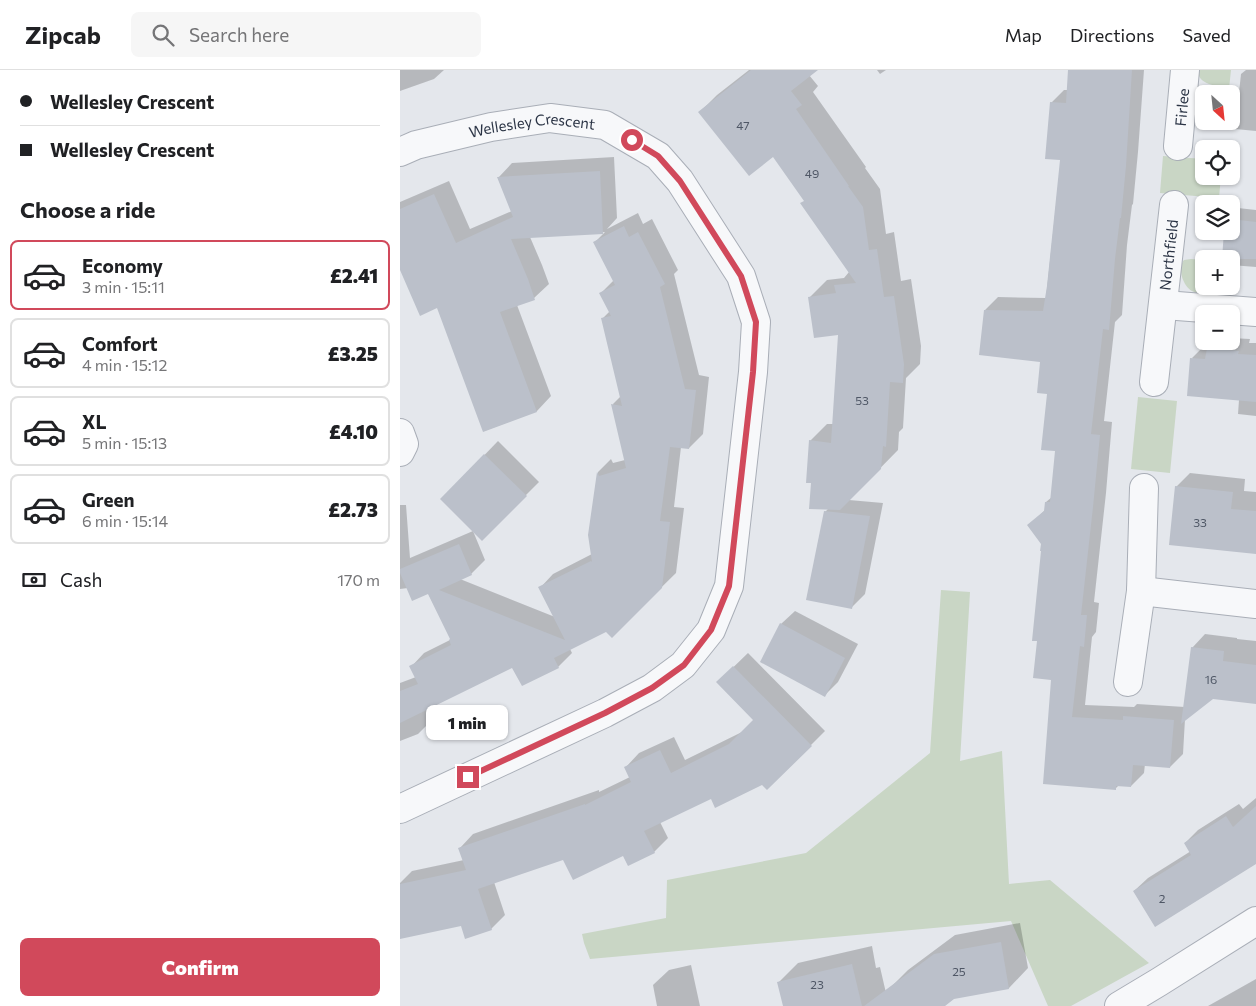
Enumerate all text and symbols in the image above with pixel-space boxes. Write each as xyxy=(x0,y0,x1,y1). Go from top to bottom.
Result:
search box xyxy=(131,12,481,57)
text: Zipcab xyxy=(25,20,101,49)
icon: search xyxy=(149,21,177,49)
text: Search here xyxy=(189,23,289,46)
text: Map xyxy=(1005,24,1042,46)
text: Directions xyxy=(1070,24,1154,46)
text: Saved xyxy=(1182,24,1231,46)
north arrow xyxy=(1195,85,1240,130)
map controls xyxy=(1195,85,1240,350)
street label: Firlee xyxy=(1171,87,1192,127)
text: Wellesley Crescent xyxy=(50,90,214,113)
street label: Wellesley Crescent xyxy=(467,109,596,141)
house number: 47 xyxy=(736,118,750,132)
route start xyxy=(621,129,643,151)
text: Wellesley Crescent xyxy=(50,138,214,161)
button: locate xyxy=(1195,140,1240,185)
house number: 49 xyxy=(805,166,819,180)
button: layers xyxy=(1195,195,1240,240)
text: Choose a ride xyxy=(20,196,155,223)
street label: Northfield xyxy=(1155,218,1181,291)
button: + xyxy=(1195,250,1240,295)
icon: car xyxy=(22,253,67,298)
text: Economy xyxy=(82,254,163,277)
text: £2.41 xyxy=(330,264,378,287)
text: 3 min · 15:11 xyxy=(82,277,165,296)
button: − xyxy=(1195,305,1240,350)
icon: car xyxy=(22,331,67,376)
text: Comfort xyxy=(82,332,158,355)
text: £3.25 xyxy=(328,342,378,365)
text: 4 min · 15:12 xyxy=(82,355,167,374)
house number: 53 xyxy=(855,393,869,407)
icon: car xyxy=(22,409,67,454)
text: XL xyxy=(82,410,107,433)
text: £4.10 xyxy=(329,420,378,443)
text: 5 min · 15:13 xyxy=(82,433,167,452)
icon: car xyxy=(22,487,67,532)
text: Green xyxy=(82,488,134,511)
text: £2.73 xyxy=(328,498,378,521)
text: 6 min · 15:14 xyxy=(82,511,168,530)
house number: 33 xyxy=(1193,515,1207,529)
icon: cash xyxy=(20,566,48,594)
text: Cash xyxy=(60,568,102,591)
text: 170 m xyxy=(337,570,380,589)
house number: 16 xyxy=(1205,672,1217,686)
callout: 1 min xyxy=(427,704,509,740)
text: 1 min xyxy=(448,713,486,732)
route end xyxy=(457,766,479,788)
house number: 2 xyxy=(1159,891,1166,905)
button: Confirm xyxy=(20,938,380,996)
house number: 25 xyxy=(952,964,966,978)
house number: 23 xyxy=(810,977,824,991)

